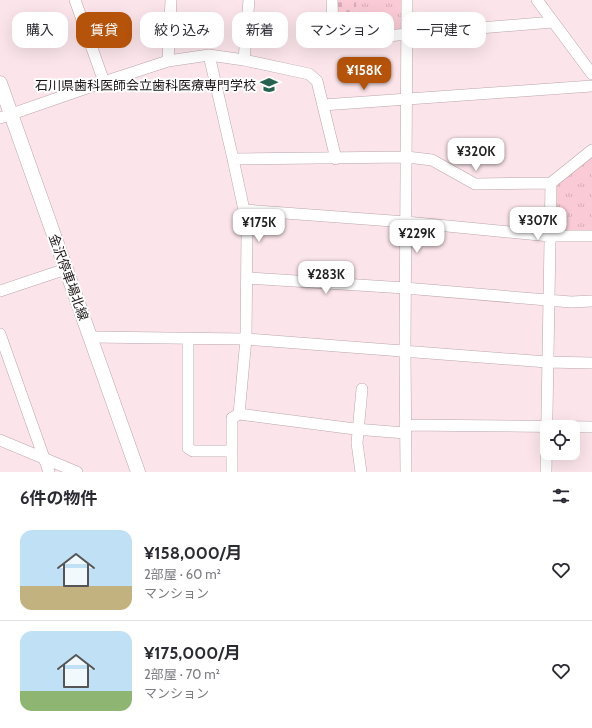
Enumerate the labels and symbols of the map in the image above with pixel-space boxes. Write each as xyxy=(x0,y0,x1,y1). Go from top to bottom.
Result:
pin: ¥158K xyxy=(336,57,392,91)
school or university icon: 石川県歯科医師会立歯科医療専門学校 xyxy=(259,75,279,95)
place label: 石川県歯科医師会立歯科医療専門学校 xyxy=(35,77,256,93)
pin: ¥320K xyxy=(448,138,504,172)
pin: ¥307K xyxy=(510,207,566,241)
pin: ¥175K xyxy=(231,209,287,243)
pin: ¥229K xyxy=(389,220,445,254)
street label: 金沢停車場北線 xyxy=(46,232,92,322)
pin: ¥283K xyxy=(298,261,354,295)

